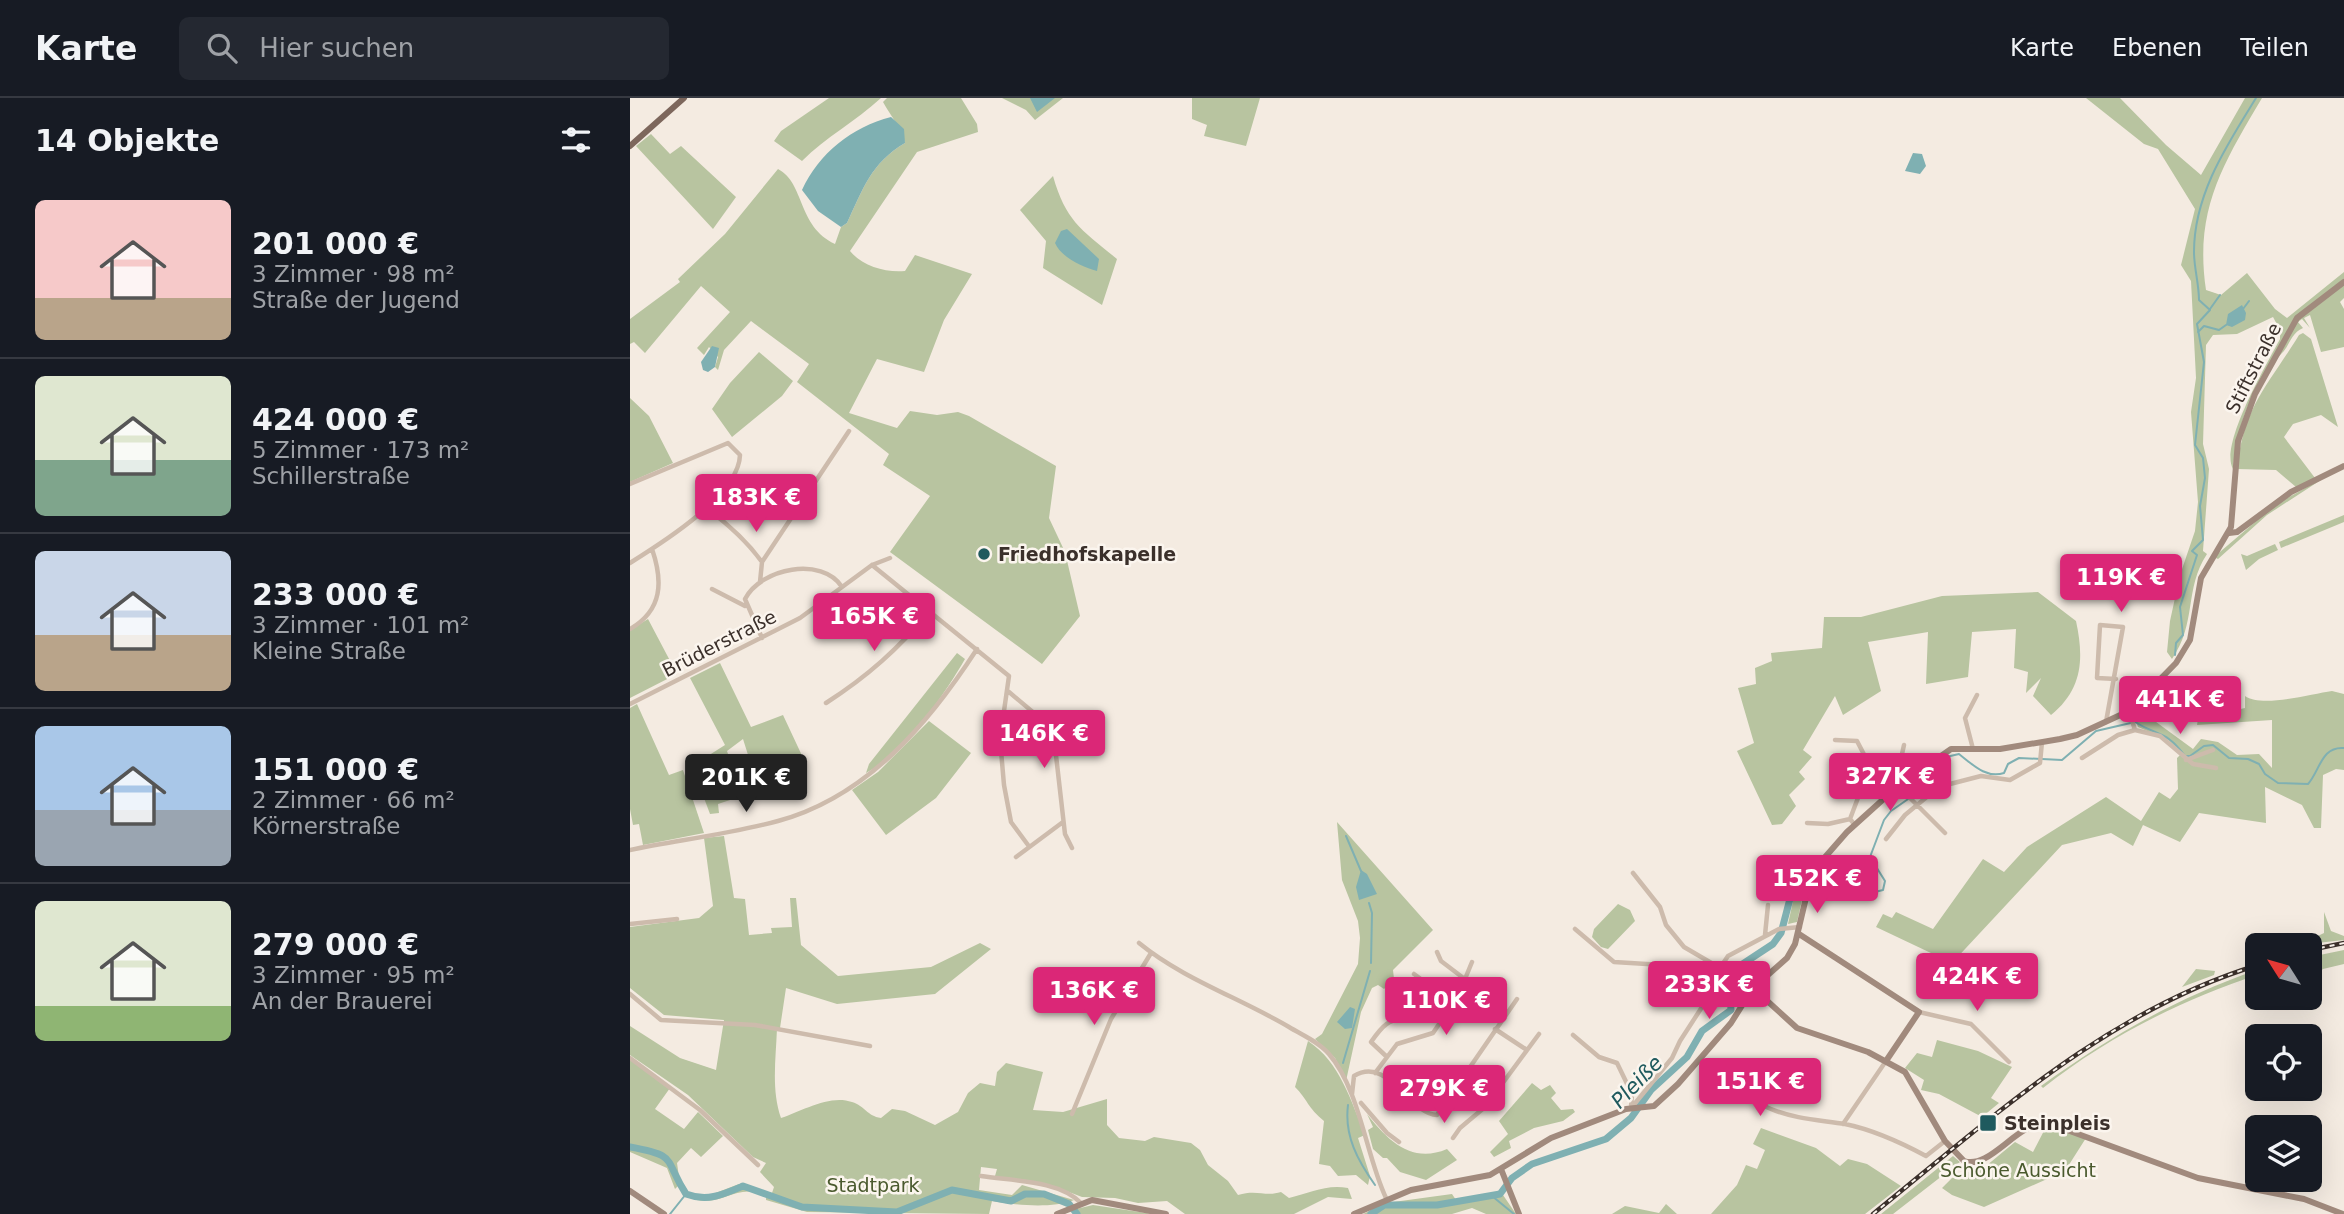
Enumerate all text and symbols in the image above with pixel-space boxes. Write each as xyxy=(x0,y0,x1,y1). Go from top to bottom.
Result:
search box xyxy=(179,17,669,80)
text: Karte xyxy=(35,29,137,68)
icon: search xyxy=(203,29,241,67)
text: Hier suchen xyxy=(259,33,414,63)
text: Karte xyxy=(2010,34,2074,62)
text: Ebenen xyxy=(2112,34,2202,62)
text: Teilen xyxy=(2240,34,2309,62)
icon: filters xyxy=(557,121,595,159)
text: 14 Objekte xyxy=(35,123,219,158)
text: 201 000 € xyxy=(252,226,419,261)
icon: home xyxy=(91,228,175,312)
text: 3 Zimmer · 98 m² xyxy=(252,261,455,287)
text: Straße der Jugend xyxy=(252,287,460,313)
street label: Stiftstraße xyxy=(2221,319,2285,417)
text: 424 000 € xyxy=(252,402,419,437)
icon: home xyxy=(91,404,175,488)
text: 5 Zimmer · 173 m² xyxy=(252,437,469,463)
text: Schillerstraße xyxy=(252,463,410,489)
pin: 183K € xyxy=(699,474,813,534)
text: 183K € xyxy=(711,484,801,510)
place label: Friedhofskapelle xyxy=(998,543,1176,565)
marker: Friedhofskapelle xyxy=(976,546,992,562)
pin: 119K € xyxy=(2064,554,2178,614)
text: 119K € xyxy=(2076,564,2166,590)
text: 233 000 € xyxy=(252,577,419,612)
icon: home xyxy=(91,579,175,663)
pin: 165K € xyxy=(817,594,931,653)
text: 165K € xyxy=(829,603,919,629)
street label: Brüderstraße xyxy=(658,605,780,681)
text: 3 Zimmer · 101 m² xyxy=(252,612,469,638)
text: Kleine Straße xyxy=(252,638,406,664)
pin: 441K € xyxy=(2123,676,2237,736)
text: 441K € xyxy=(2135,686,2225,712)
pin: 146K € xyxy=(987,710,1101,770)
text: 146K € xyxy=(999,720,1089,746)
text: 151 000 € xyxy=(252,752,419,787)
icon: home xyxy=(91,754,175,838)
pin: 201K € xyxy=(689,754,803,814)
pin: 327K € xyxy=(1833,754,1947,813)
text: 327K € xyxy=(1845,763,1935,789)
text: 201K € xyxy=(701,764,791,790)
text: 2 Zimmer · 66 m² xyxy=(252,787,455,813)
text: Körnerstraße xyxy=(252,813,400,839)
pin: 152K € xyxy=(1760,856,1874,915)
text: 152K € xyxy=(1772,865,1862,891)
text: 279 000 € xyxy=(252,927,419,962)
icon: home xyxy=(91,929,175,1013)
north arrow xyxy=(2245,933,2322,1010)
map controls xyxy=(2245,933,2322,1192)
pin: 424K € xyxy=(1920,954,2034,1013)
text: 3 Zimmer · 95 m² xyxy=(252,962,455,988)
pin: 233K € xyxy=(1652,962,1766,1021)
text: 424K € xyxy=(1932,963,2022,989)
pin: 136K € xyxy=(1037,968,1151,1027)
text: 233K € xyxy=(1664,971,1754,997)
text: 136K € xyxy=(1049,977,1139,1003)
pin: 110K € xyxy=(1389,978,1503,1037)
text: 110K € xyxy=(1401,987,1491,1013)
text: An der Brauerei xyxy=(252,988,433,1014)
button: locate xyxy=(2245,1024,2322,1101)
water label: Pleiße xyxy=(1606,1051,1668,1113)
pin: 151K € xyxy=(1703,1058,1817,1118)
pin: 279K € xyxy=(1387,1066,1501,1125)
text: 151K € xyxy=(1715,1068,1805,1094)
text: 279K € xyxy=(1399,1075,1489,1101)
place label: Steinpleis xyxy=(2004,1112,2111,1134)
marker: Steinpleis xyxy=(1978,1113,1998,1133)
button: layers xyxy=(2245,1115,2322,1192)
park label: Schöne Aussicht xyxy=(1940,1159,2096,1181)
park label: Stadtpark xyxy=(826,1174,920,1196)

